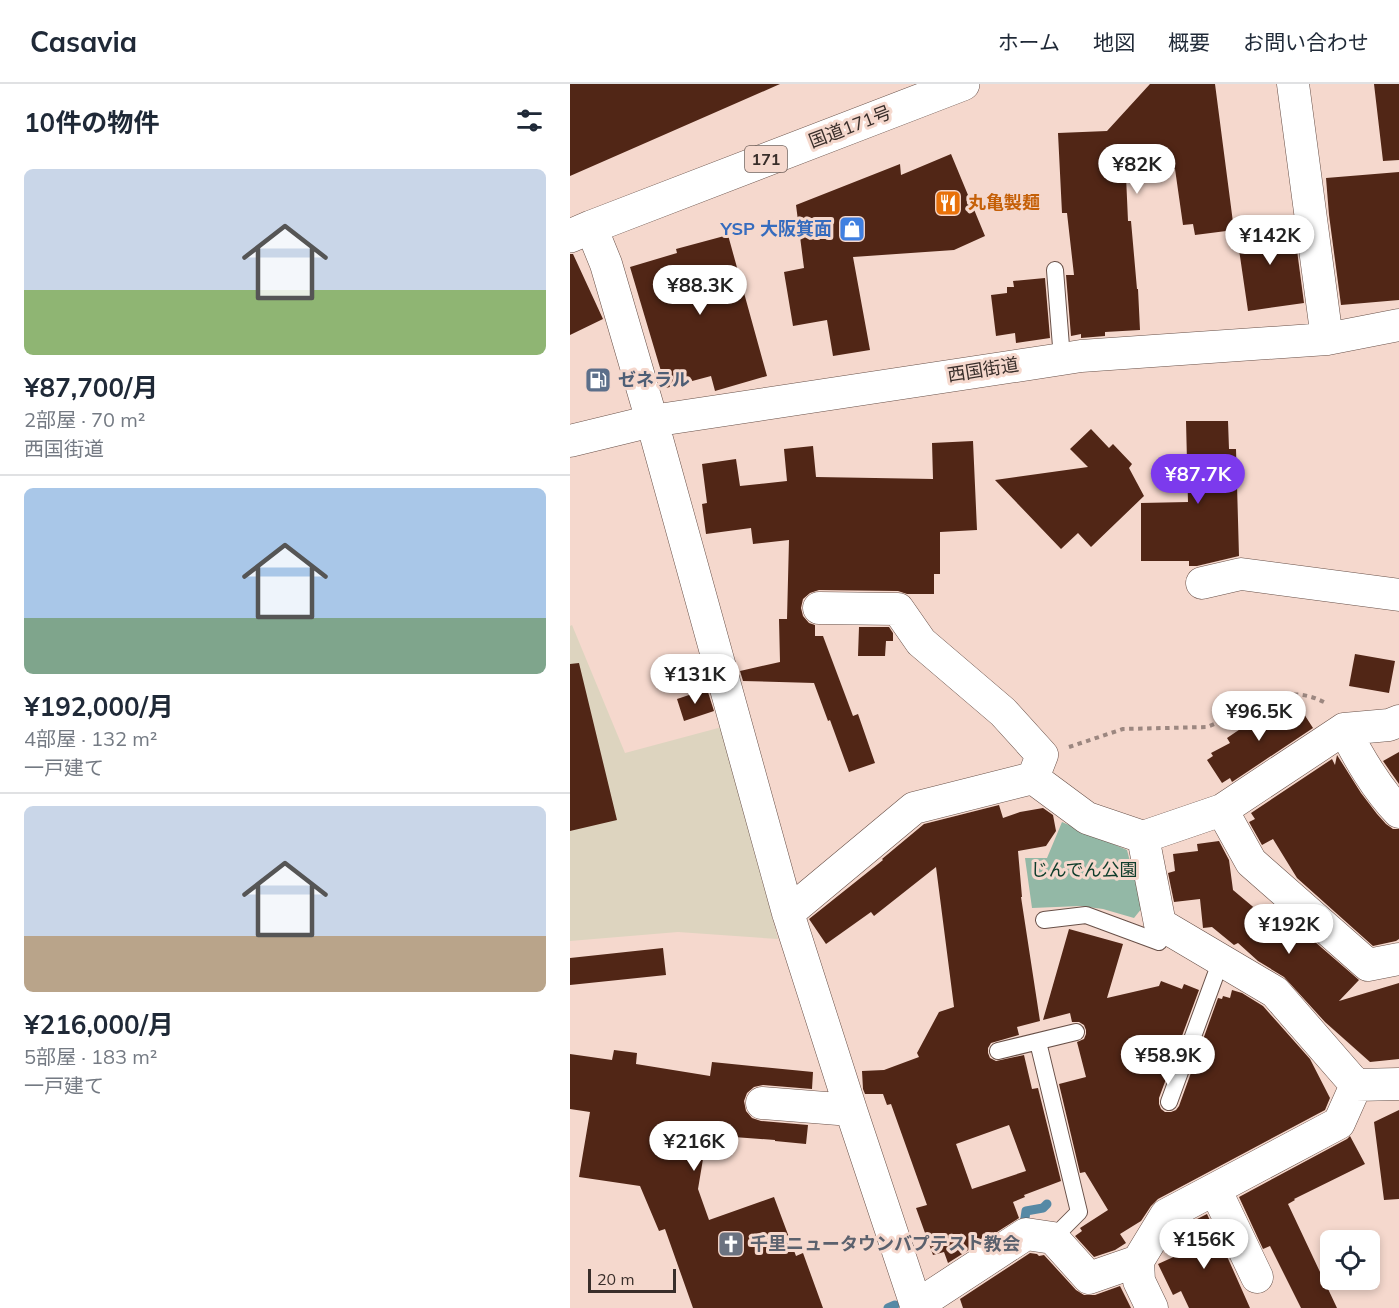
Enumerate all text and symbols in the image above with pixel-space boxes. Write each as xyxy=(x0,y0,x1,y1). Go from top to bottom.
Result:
text: Casavia xyxy=(30,24,137,59)
text: ホーム xyxy=(998,29,1060,55)
text: 地図 xyxy=(1093,29,1135,55)
text: 概要 xyxy=(1168,29,1210,55)
text: お問い合わせ xyxy=(1243,29,1369,55)
street label: 国道171号 xyxy=(805,100,894,153)
icon: filters xyxy=(513,104,546,137)
text: 10件の物件 xyxy=(24,106,159,139)
pin: ¥82K xyxy=(1101,144,1173,195)
road number: 171 xyxy=(745,146,787,172)
text: ¥82K xyxy=(1112,151,1162,176)
restaurant icon: 丸亀製麺 xyxy=(933,188,963,218)
place label: 丸亀製麺 xyxy=(968,191,1040,214)
icon: home xyxy=(231,208,339,316)
shop icon: YSP 大阪箕面 xyxy=(837,214,867,244)
pin: ¥142K xyxy=(1228,215,1312,266)
place label: YSP 大阪箕面 xyxy=(720,217,832,240)
text: ¥142K xyxy=(1239,222,1301,247)
pin: ¥88.3K xyxy=(651,265,749,316)
text: ¥88.3K xyxy=(667,272,733,297)
street label: 西国街道 xyxy=(946,353,1020,386)
fuel station icon: ゼネラル xyxy=(583,365,613,395)
place label: ゼネラル xyxy=(618,368,690,391)
text: ¥87,700/月 xyxy=(24,371,158,404)
text: 2部屋 · 70 m² xyxy=(24,407,145,432)
text: 西国街道 xyxy=(24,436,104,461)
pin: ¥87.7K xyxy=(1149,454,1247,505)
text: ¥87.7K xyxy=(1165,461,1231,486)
icon: home xyxy=(231,527,339,635)
pin: ¥131K xyxy=(653,654,737,705)
text: ¥131K xyxy=(664,661,726,686)
text: ¥192,000/月 xyxy=(24,690,174,723)
pin: ¥96.5K xyxy=(1210,691,1308,742)
text: ¥96.5K xyxy=(1226,698,1292,723)
text: 4部屋 · 132 m² xyxy=(24,726,157,751)
text: 一戸建て xyxy=(24,755,104,780)
icon: home xyxy=(231,845,339,953)
park label: じんでん公園 xyxy=(1030,858,1138,881)
pin: ¥192K xyxy=(1247,904,1331,955)
text: ¥192K xyxy=(1258,911,1320,936)
text: ¥216,000/月 xyxy=(24,1008,174,1041)
pin: ¥58.9K xyxy=(1119,1035,1217,1086)
text: ¥58.9K xyxy=(1135,1042,1201,1067)
text: 5部屋 · 183 m² xyxy=(24,1044,157,1069)
text: 一戸建て xyxy=(24,1073,104,1098)
pin: ¥216K xyxy=(652,1121,736,1172)
text: ¥216K xyxy=(663,1128,725,1153)
pin: ¥156K xyxy=(1162,1219,1246,1270)
text: ¥156K xyxy=(1173,1226,1235,1251)
church icon: 千里ニュータウンバプテスト教会 xyxy=(716,1229,746,1259)
map controls xyxy=(1320,1230,1380,1290)
button: locate xyxy=(1320,1230,1380,1290)
place label: 千里ニュータウンバプテスト教会 xyxy=(750,1232,1020,1255)
scale bar xyxy=(588,1266,676,1294)
text: 20 m xyxy=(597,1269,634,1289)

